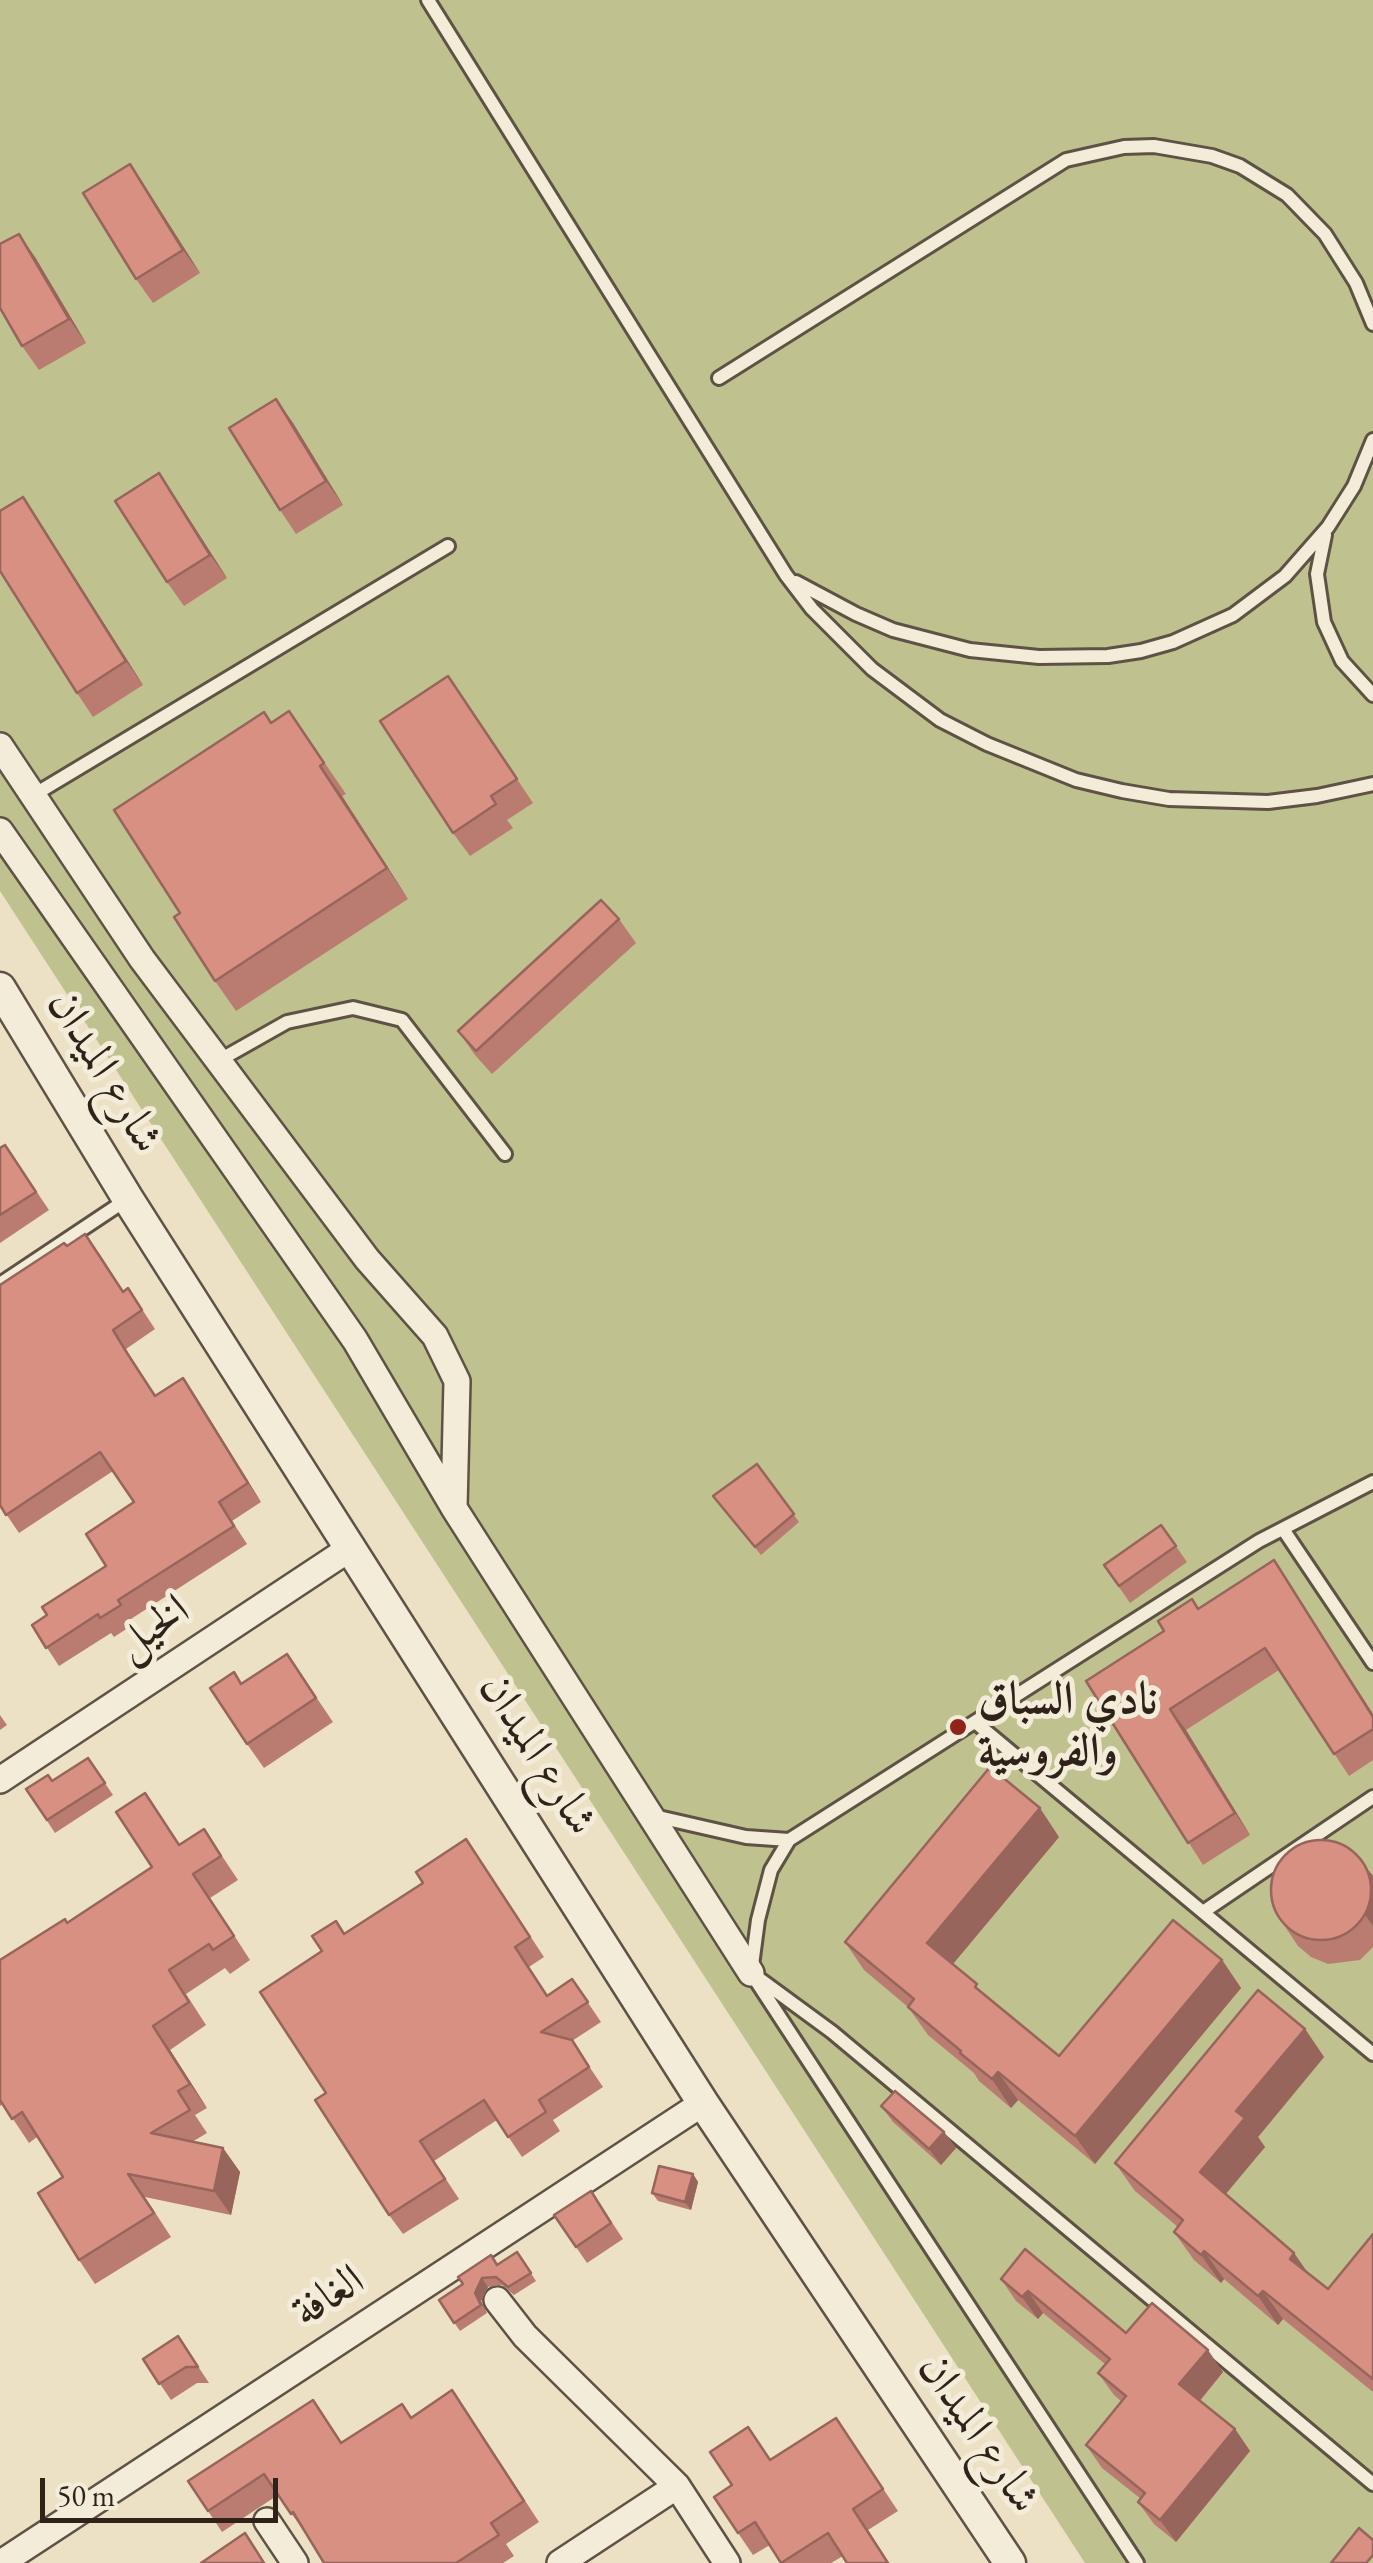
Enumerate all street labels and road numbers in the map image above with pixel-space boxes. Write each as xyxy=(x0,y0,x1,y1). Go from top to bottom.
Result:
street label: شارع الميدان xyxy=(34,981,174,1163)
street label: الخيل xyxy=(106,1584,200,1672)
street label: شارع الميدان xyxy=(466,1664,608,1846)
street label: الغافة xyxy=(283,2254,375,2340)
street label: شارع الميدان xyxy=(905,2344,1051,2524)

